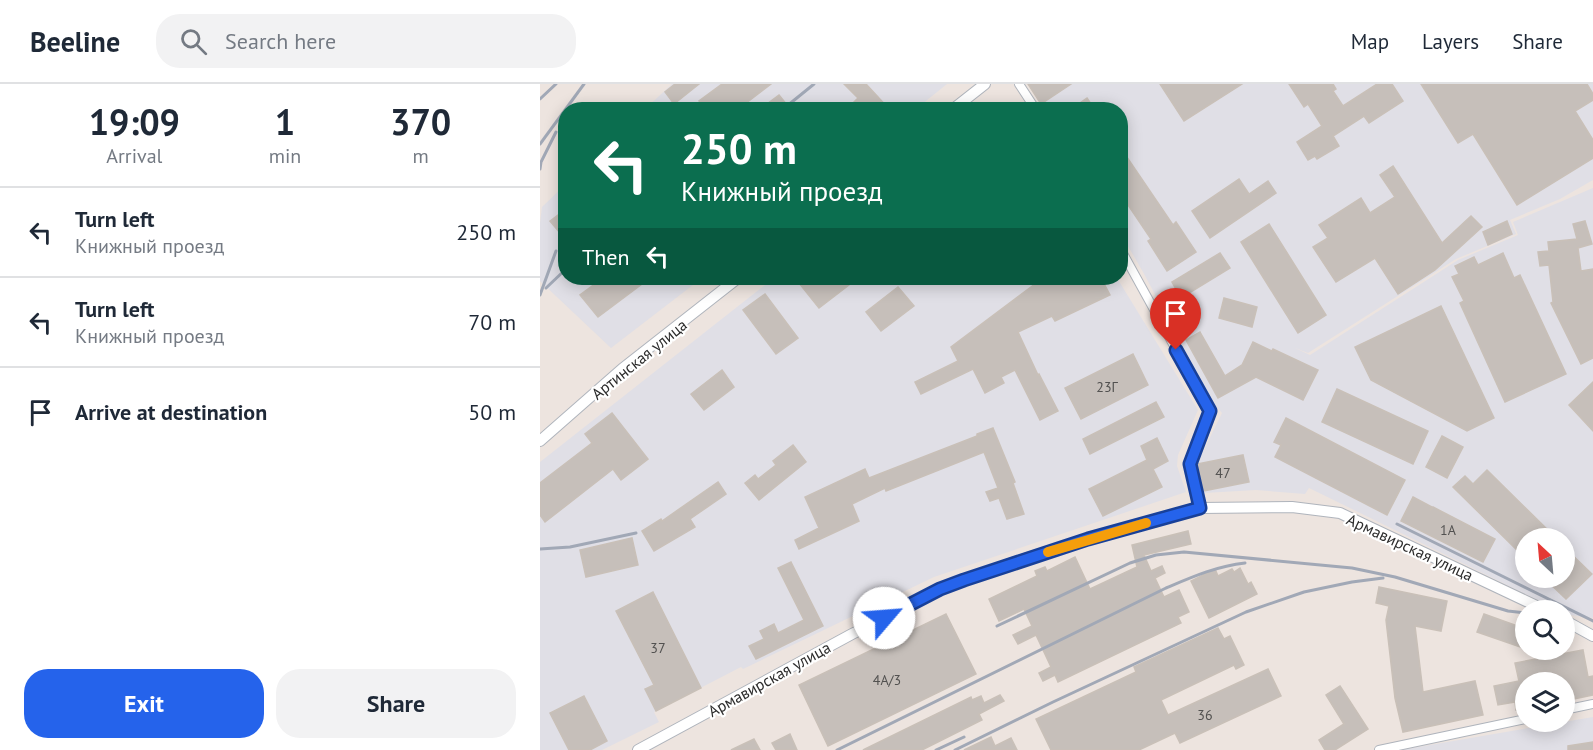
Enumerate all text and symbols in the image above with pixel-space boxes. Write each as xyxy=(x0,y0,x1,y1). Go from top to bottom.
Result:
search box xyxy=(156,14,576,68)
text: Beeline xyxy=(30,23,120,60)
icon: search xyxy=(177,25,210,58)
text: Search here xyxy=(225,27,336,55)
text: Map xyxy=(1351,28,1389,55)
text: Layers xyxy=(1422,28,1479,55)
text: Share xyxy=(1512,28,1563,55)
text: 19:09 xyxy=(89,98,180,145)
text: 1 xyxy=(275,98,295,145)
text: 370 xyxy=(390,98,451,145)
text: 250 m xyxy=(681,121,797,176)
icon: left xyxy=(582,126,660,204)
text: Arrival xyxy=(106,143,162,169)
text: min xyxy=(269,143,301,169)
text: m xyxy=(413,143,429,169)
text: Книжный проезд xyxy=(681,174,883,208)
text: Turn left xyxy=(75,205,155,233)
icon: left xyxy=(24,216,57,249)
text: 250 m xyxy=(456,218,516,246)
text: Книжный проезд xyxy=(75,233,224,259)
icon: left xyxy=(641,240,674,273)
text: Then xyxy=(582,243,629,271)
pin xyxy=(1150,288,1201,350)
text: Turn left xyxy=(75,295,155,323)
icon: arrive xyxy=(1159,297,1192,330)
icon: left xyxy=(24,306,57,339)
text: 70 m xyxy=(468,308,516,336)
street label: Артинская улица xyxy=(587,314,691,404)
text: Книжный проезд xyxy=(75,323,224,349)
house number: 23Г xyxy=(1096,378,1119,396)
icon: arrive xyxy=(24,396,57,429)
text: Arrive at destination xyxy=(75,398,267,426)
text: 50 m xyxy=(468,398,516,426)
house number: 47 xyxy=(1215,464,1231,482)
street label: Армавирская улица xyxy=(1344,509,1476,585)
house number: 1А xyxy=(1440,521,1457,539)
north arrow xyxy=(1515,528,1575,588)
map controls xyxy=(1515,528,1575,732)
position arrow xyxy=(852,586,916,650)
button: search xyxy=(1515,600,1575,660)
street label: Армавирская улица xyxy=(704,637,834,721)
house number: 37 xyxy=(650,639,666,657)
button: Exit xyxy=(24,669,264,738)
button: Share xyxy=(276,669,516,738)
house number: 4А/3 xyxy=(873,671,901,689)
button: layers xyxy=(1515,672,1575,732)
house number: 36 xyxy=(1197,706,1213,724)

